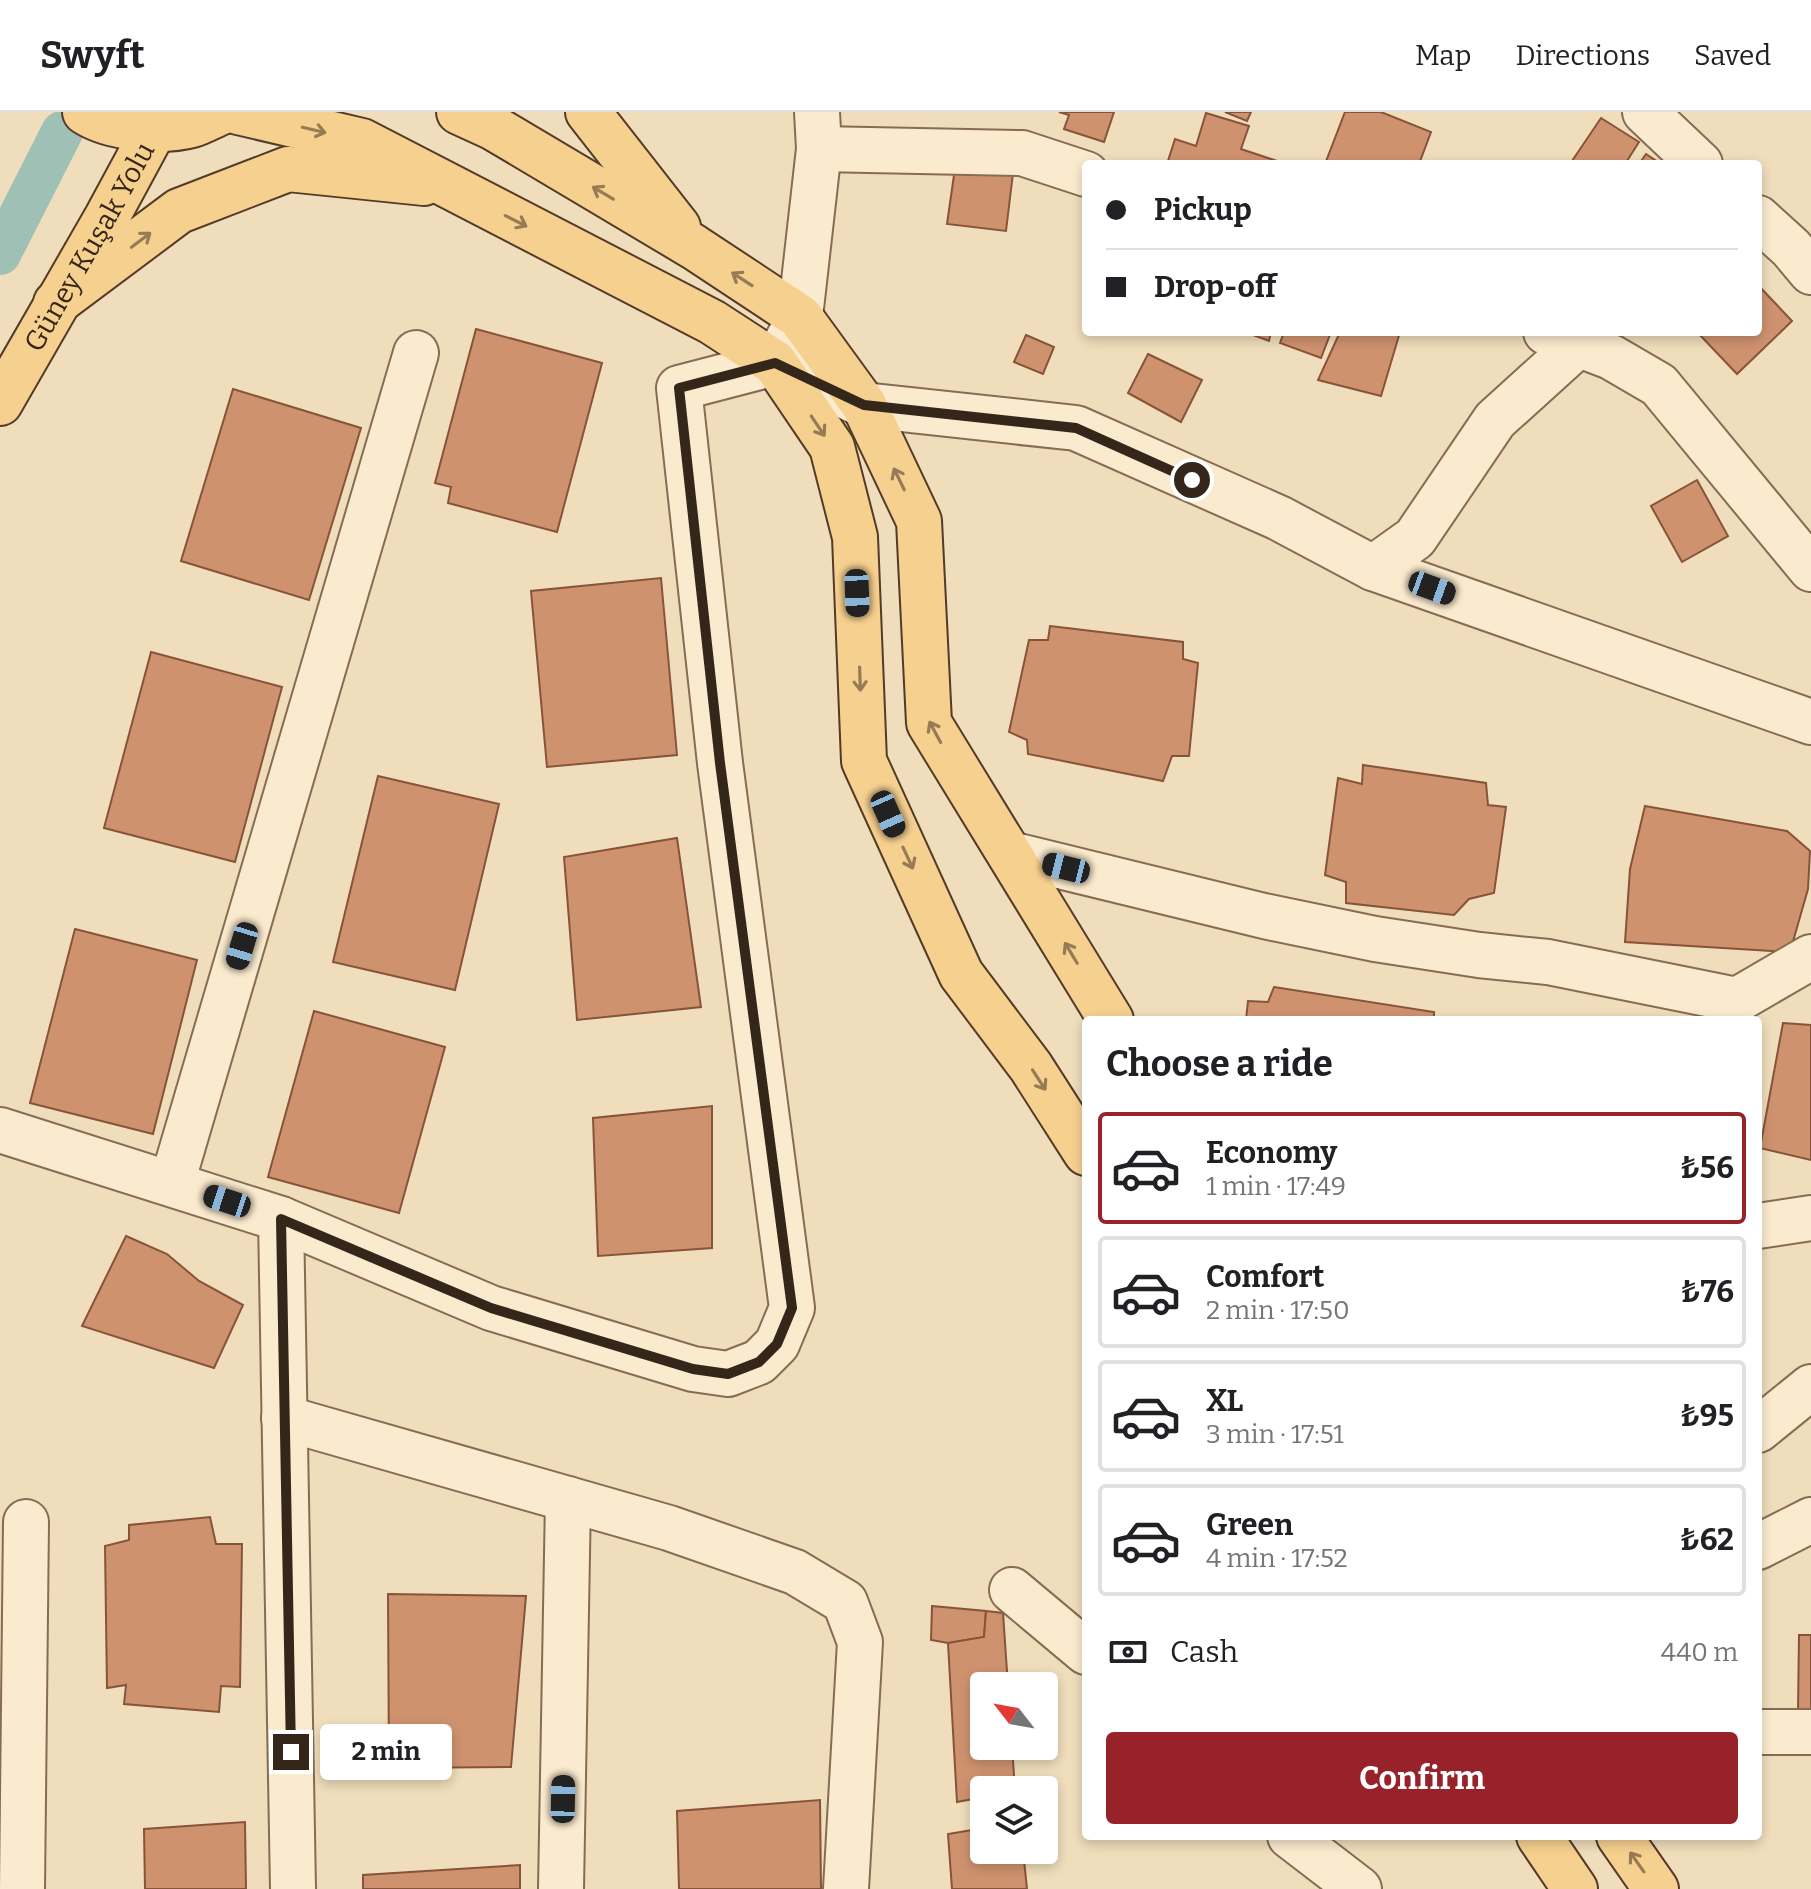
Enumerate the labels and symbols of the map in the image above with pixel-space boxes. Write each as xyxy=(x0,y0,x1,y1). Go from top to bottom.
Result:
one-way arrow xyxy=(301,123,327,138)
street label: Güney Kuşak Yolu xyxy=(17,136,161,357)
one-way arrow xyxy=(592,185,615,201)
one-way arrow xyxy=(503,214,527,230)
one-way arrow xyxy=(129,232,151,248)
one-way arrow xyxy=(731,270,753,287)
one-way arrow xyxy=(810,415,826,437)
route start xyxy=(1174,462,1210,498)
one-way arrow xyxy=(891,467,906,491)
car xyxy=(844,569,870,617)
car xyxy=(1405,569,1459,607)
one-way arrow xyxy=(853,665,868,692)
one-way arrow xyxy=(926,721,942,744)
car xyxy=(867,787,909,841)
one-way arrow xyxy=(901,845,916,869)
car xyxy=(1040,851,1092,885)
car xyxy=(224,920,260,972)
one-way arrow xyxy=(1062,942,1078,965)
one-way arrow xyxy=(1032,1068,1048,1091)
car xyxy=(200,1182,254,1220)
north arrow xyxy=(970,1672,1058,1760)
callout: 2 min xyxy=(319,1724,451,1780)
route end xyxy=(273,1734,309,1770)
car xyxy=(551,1775,575,1823)
one-way arrow xyxy=(1629,1852,1645,1874)

